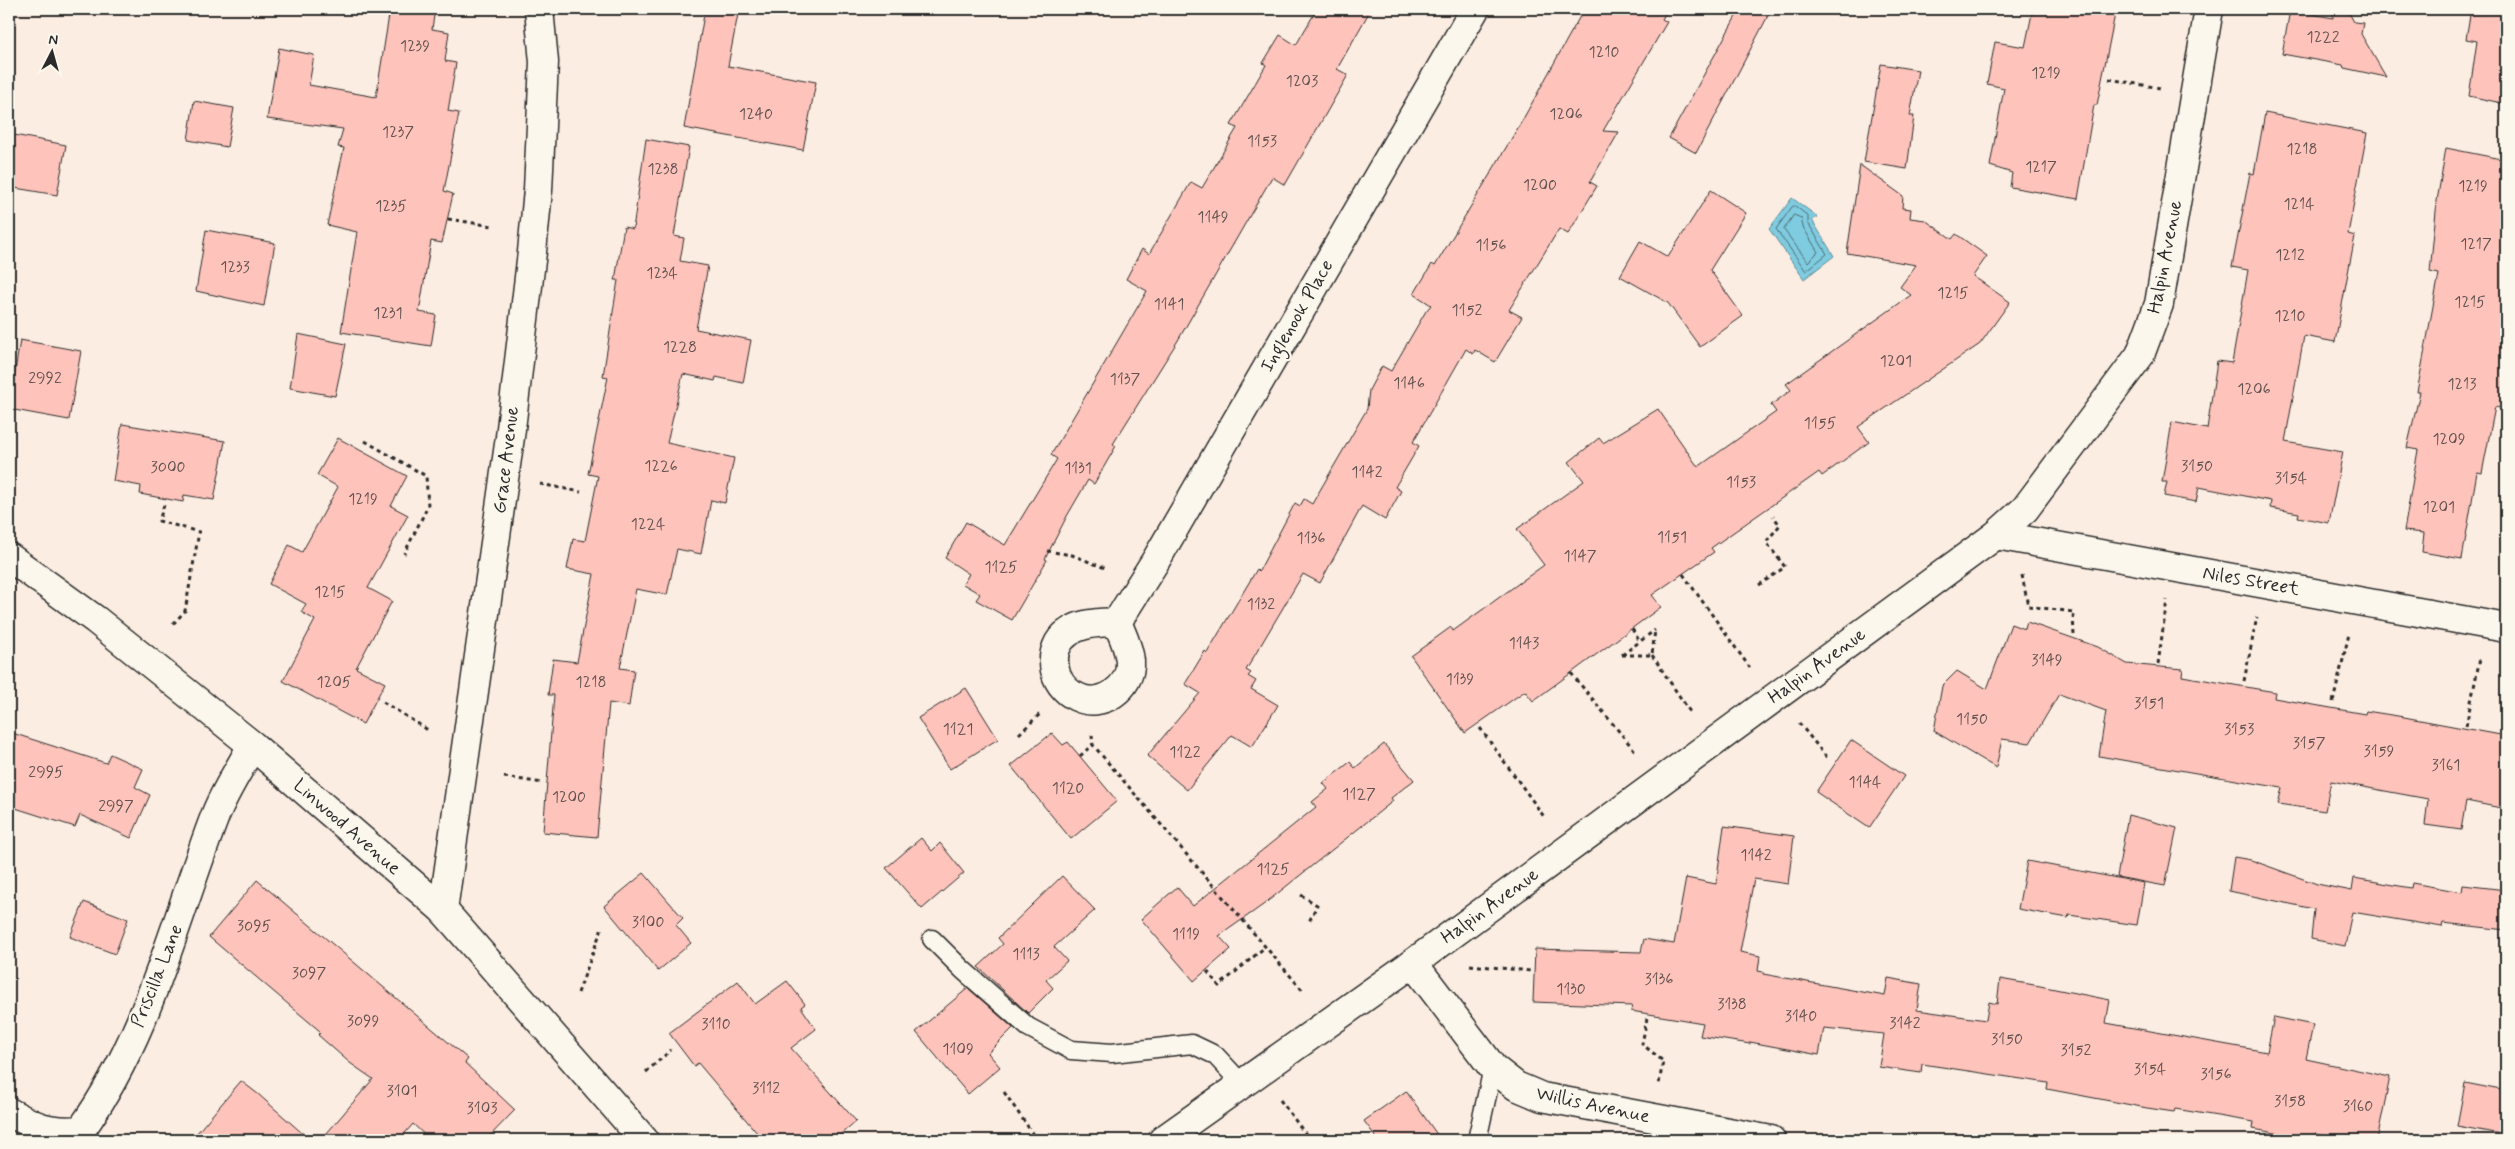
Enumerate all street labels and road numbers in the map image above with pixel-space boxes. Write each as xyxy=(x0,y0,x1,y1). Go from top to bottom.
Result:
street label: Halpin Avenue xyxy=(2142,198,2188,316)
street label: Inglenook Place xyxy=(1255,255,1342,378)
street label: Grace Avenue xyxy=(487,405,525,515)
street label: Niles Street xyxy=(2201,560,2301,602)
street label: Halpin Avenue xyxy=(1763,622,1871,710)
street label: Linwood Avenue xyxy=(288,773,406,881)
street label: Halpin Avenue xyxy=(1436,862,1544,950)
street label: Priscilla Lane xyxy=(125,921,189,1031)
street label: Willis Avenue xyxy=(1534,1081,1652,1129)

